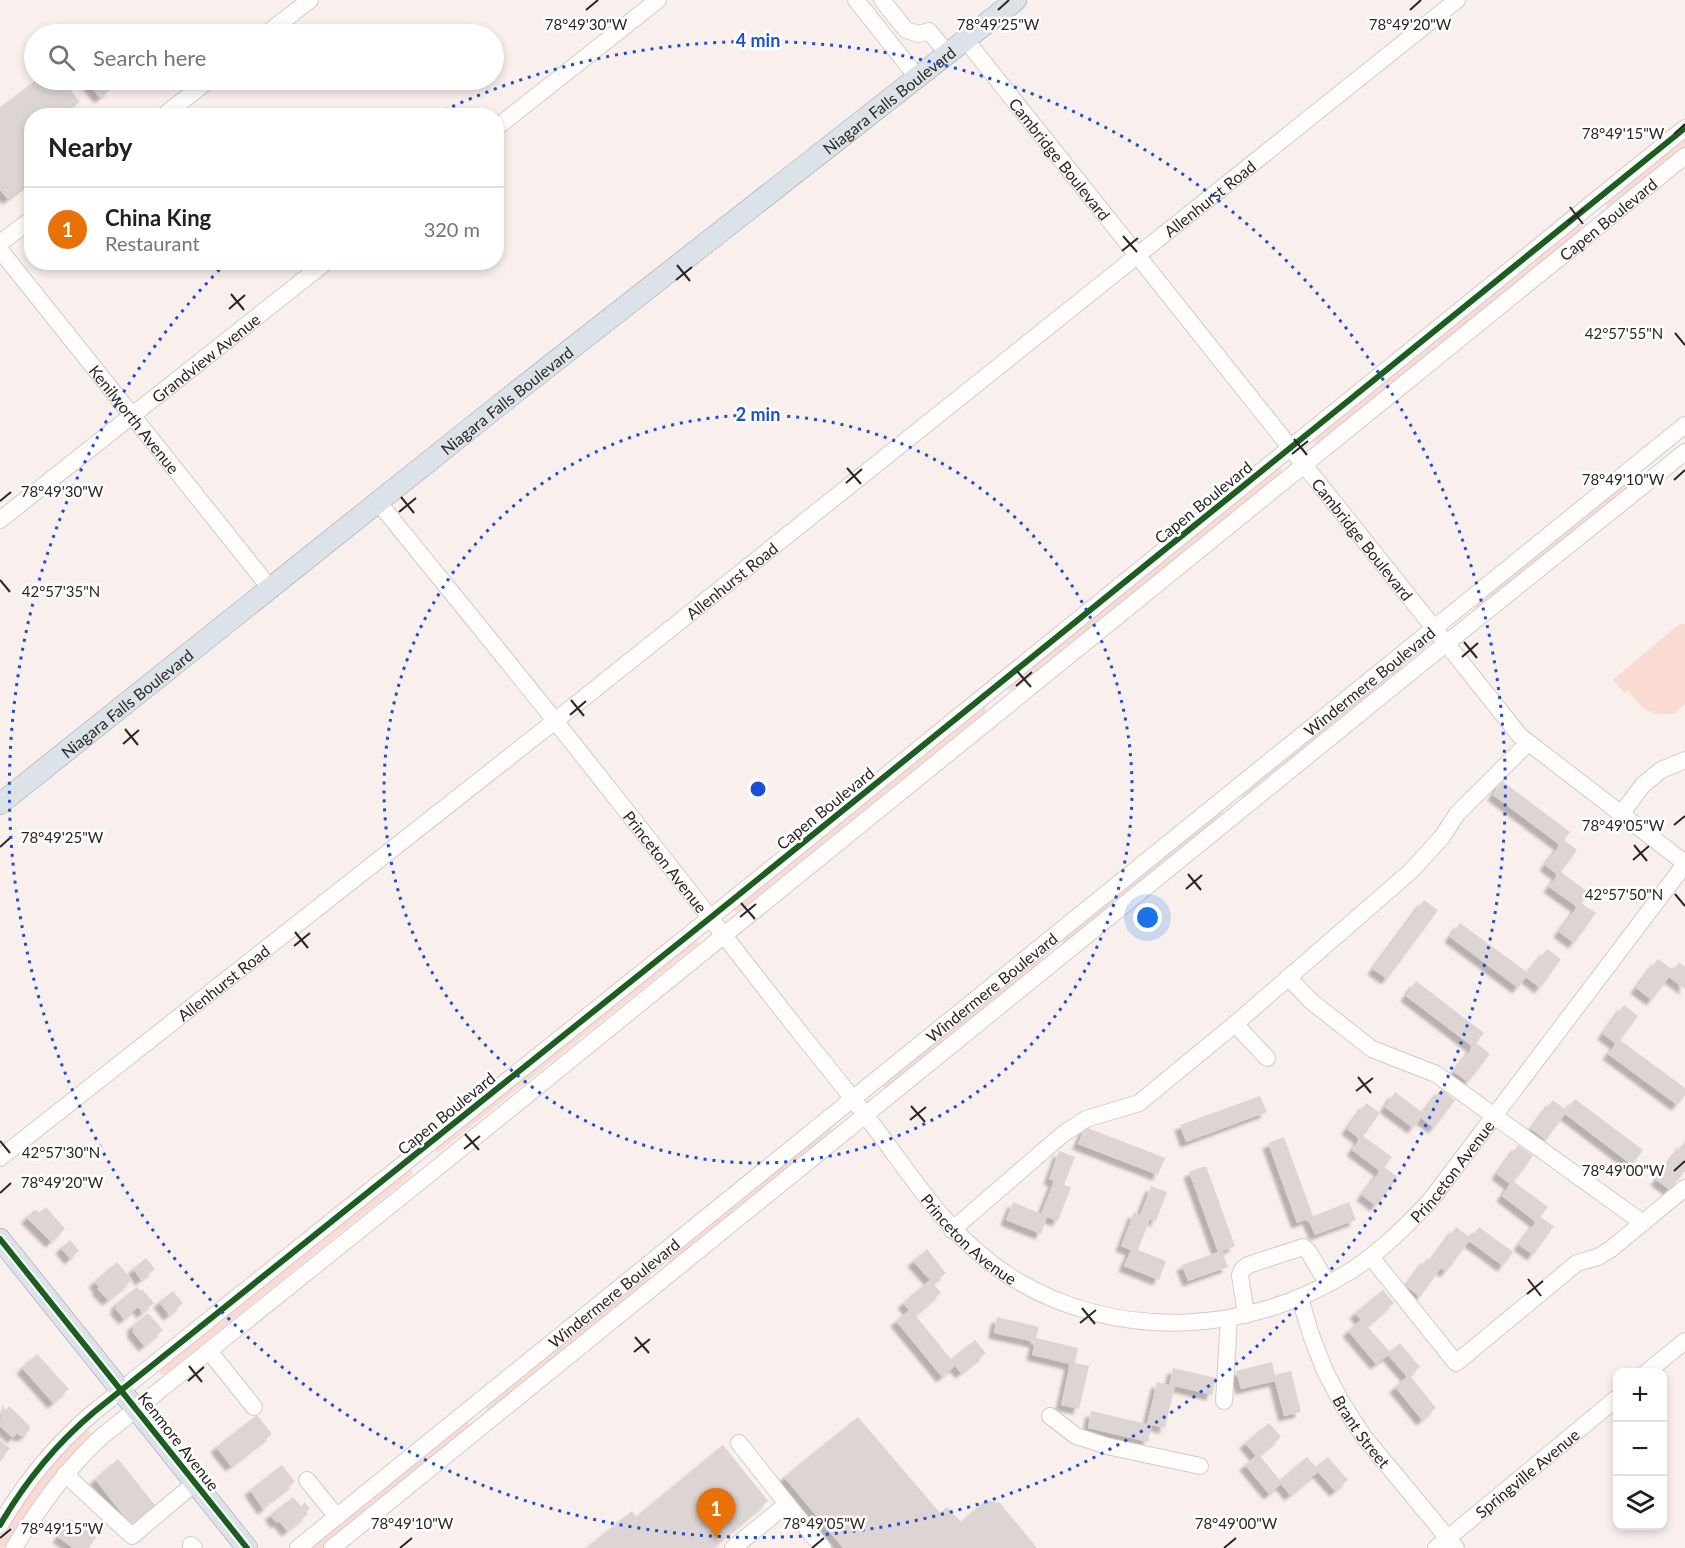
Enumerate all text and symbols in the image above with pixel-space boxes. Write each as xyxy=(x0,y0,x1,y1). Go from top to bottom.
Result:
text: 78°49'30"W xyxy=(545,15,628,33)
text: 78°49'25"W xyxy=(957,15,1040,33)
text: 78°49'20"W xyxy=(1369,15,1452,33)
search box xyxy=(24,24,504,90)
text: 4 min xyxy=(736,29,780,51)
icon: search xyxy=(45,41,78,74)
street label: Niagara Falls Boulevard xyxy=(819,42,959,158)
text: Search here xyxy=(93,44,206,71)
street label: Cambridge Boulevard xyxy=(1006,94,1115,224)
text: 78°49'15"W xyxy=(1582,124,1665,142)
text: Nearby xyxy=(48,131,133,163)
street label: Allenhurst Road xyxy=(1160,156,1259,240)
street label: Capen Boulevard xyxy=(1555,174,1660,264)
text: China King xyxy=(105,204,211,231)
text: 1 xyxy=(62,217,73,241)
text: 320 m xyxy=(424,217,480,241)
text: Restaurant xyxy=(105,231,200,255)
street label: Grandview Avenue xyxy=(148,309,263,406)
text: 42°57'55"N xyxy=(1585,324,1663,342)
street label: Niagara Falls Boulevard xyxy=(437,342,576,458)
street label: Kenilworth Avenue xyxy=(86,361,184,477)
text: 2 min xyxy=(736,403,780,425)
street label: Capen Boulevard xyxy=(1150,457,1256,547)
text: 78°49'10"W xyxy=(1582,470,1665,488)
street label: Cambridge Boulevard xyxy=(1309,474,1418,604)
text: 78°49'30"W xyxy=(21,482,104,500)
street label: Allenhurst Road xyxy=(682,538,781,622)
text: 42°57'35"N xyxy=(22,582,100,600)
street label: Windermere Boulevard xyxy=(1300,622,1438,740)
street label: Niagara Falls Boulevard xyxy=(57,645,196,761)
street label: Capen Boulevard xyxy=(772,763,878,853)
centre of rings xyxy=(748,779,768,799)
street label: Princeton Avenue xyxy=(620,806,712,916)
text: 78°49'05"W xyxy=(1582,816,1665,834)
text: 78°49'25"W xyxy=(21,828,104,846)
text: 42°57'50"N xyxy=(1585,885,1663,903)
your location xyxy=(1133,903,1162,932)
street label: Windermere Boulevard xyxy=(922,928,1061,1045)
street label: Allenhurst Road xyxy=(173,940,273,1024)
street label: Capen Boulevard xyxy=(393,1068,499,1158)
street label: Princeton Avenue xyxy=(1406,1116,1497,1226)
text: 42°57'30"N xyxy=(22,1143,100,1161)
text: 78°49'00"W xyxy=(1582,1161,1665,1179)
text: 78°49'20"W xyxy=(21,1173,104,1191)
street label: Princeton Avenue xyxy=(918,1190,1020,1288)
street label: Windermere Boulevard xyxy=(544,1234,683,1351)
map controls xyxy=(1613,1368,1667,1530)
button: + xyxy=(1613,1368,1667,1422)
street label: Kenmore Avenue xyxy=(135,1388,223,1494)
street label: Brant Street xyxy=(1330,1392,1395,1471)
button: − xyxy=(1613,1422,1667,1476)
street label: Springville Avenue xyxy=(1471,1424,1583,1521)
button: layers xyxy=(1613,1476,1667,1530)
pin: 1 xyxy=(696,1488,736,1538)
text: 78°49'10"W xyxy=(371,1514,454,1532)
text: 78°49'05"W xyxy=(783,1514,866,1532)
text: 78°49'00"W xyxy=(1195,1514,1278,1532)
text: 78°49'15"W xyxy=(21,1519,104,1537)

